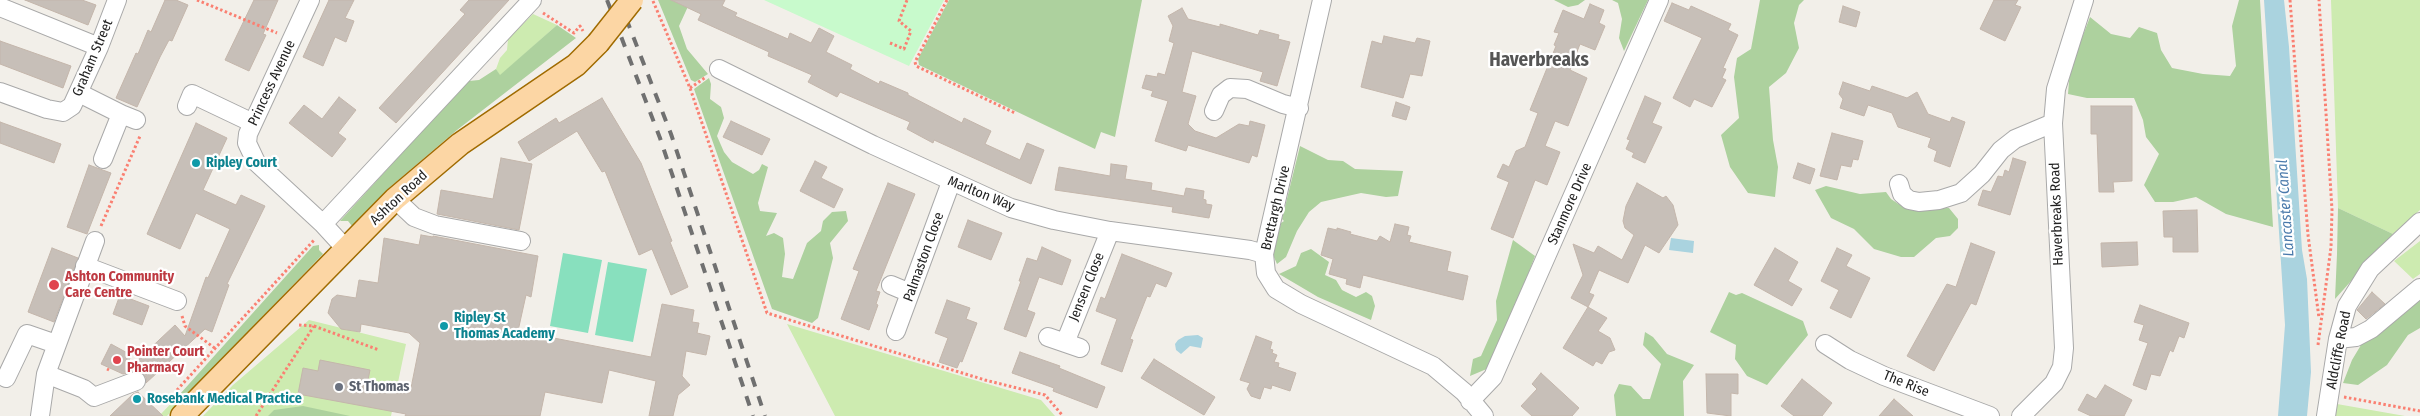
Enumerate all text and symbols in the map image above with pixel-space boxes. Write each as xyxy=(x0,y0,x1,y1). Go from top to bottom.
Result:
street label: Graham Street xyxy=(69,17,117,99)
street label: Princess Avenue xyxy=(245,37,299,129)
district label: Haverbreaks xyxy=(1489,50,1589,72)
place label: Ripley Court xyxy=(206,155,277,171)
marker: Ripley Court xyxy=(190,157,202,169)
water label: Lancaster Canal xyxy=(2274,159,2298,257)
street label: Stanmore Drive xyxy=(1544,160,1596,248)
street label: Haverbreaks Road xyxy=(2047,162,2067,266)
street label: Brettargh Drive xyxy=(1258,164,1294,252)
street label: Ashton Road xyxy=(367,167,431,229)
street label: Marlton Way xyxy=(945,173,1017,215)
street label: Palmaston Close xyxy=(900,210,948,304)
street label: Jensen Close xyxy=(1066,250,1108,324)
place label: Ashton Community Care Centre xyxy=(65,269,174,302)
marker: Ashton Community Care Centre xyxy=(47,278,61,292)
street label: Aldcliffe Road xyxy=(2323,309,2355,391)
place label: Ripley St Thomas Academy xyxy=(454,310,555,342)
marker: Ripley St Thomas Academy xyxy=(438,320,450,332)
place label: Pointer Court Pharmacy xyxy=(127,344,204,377)
marker: Pointer Court Pharmacy xyxy=(111,354,123,366)
street label: The Rise xyxy=(1881,367,1931,401)
place label: St Thomas xyxy=(349,379,409,395)
marker: St Thomas xyxy=(333,381,345,393)
place label: Rosebank Medical Practice xyxy=(147,391,302,407)
marker: Rosebank Medical Practice xyxy=(131,393,143,405)

